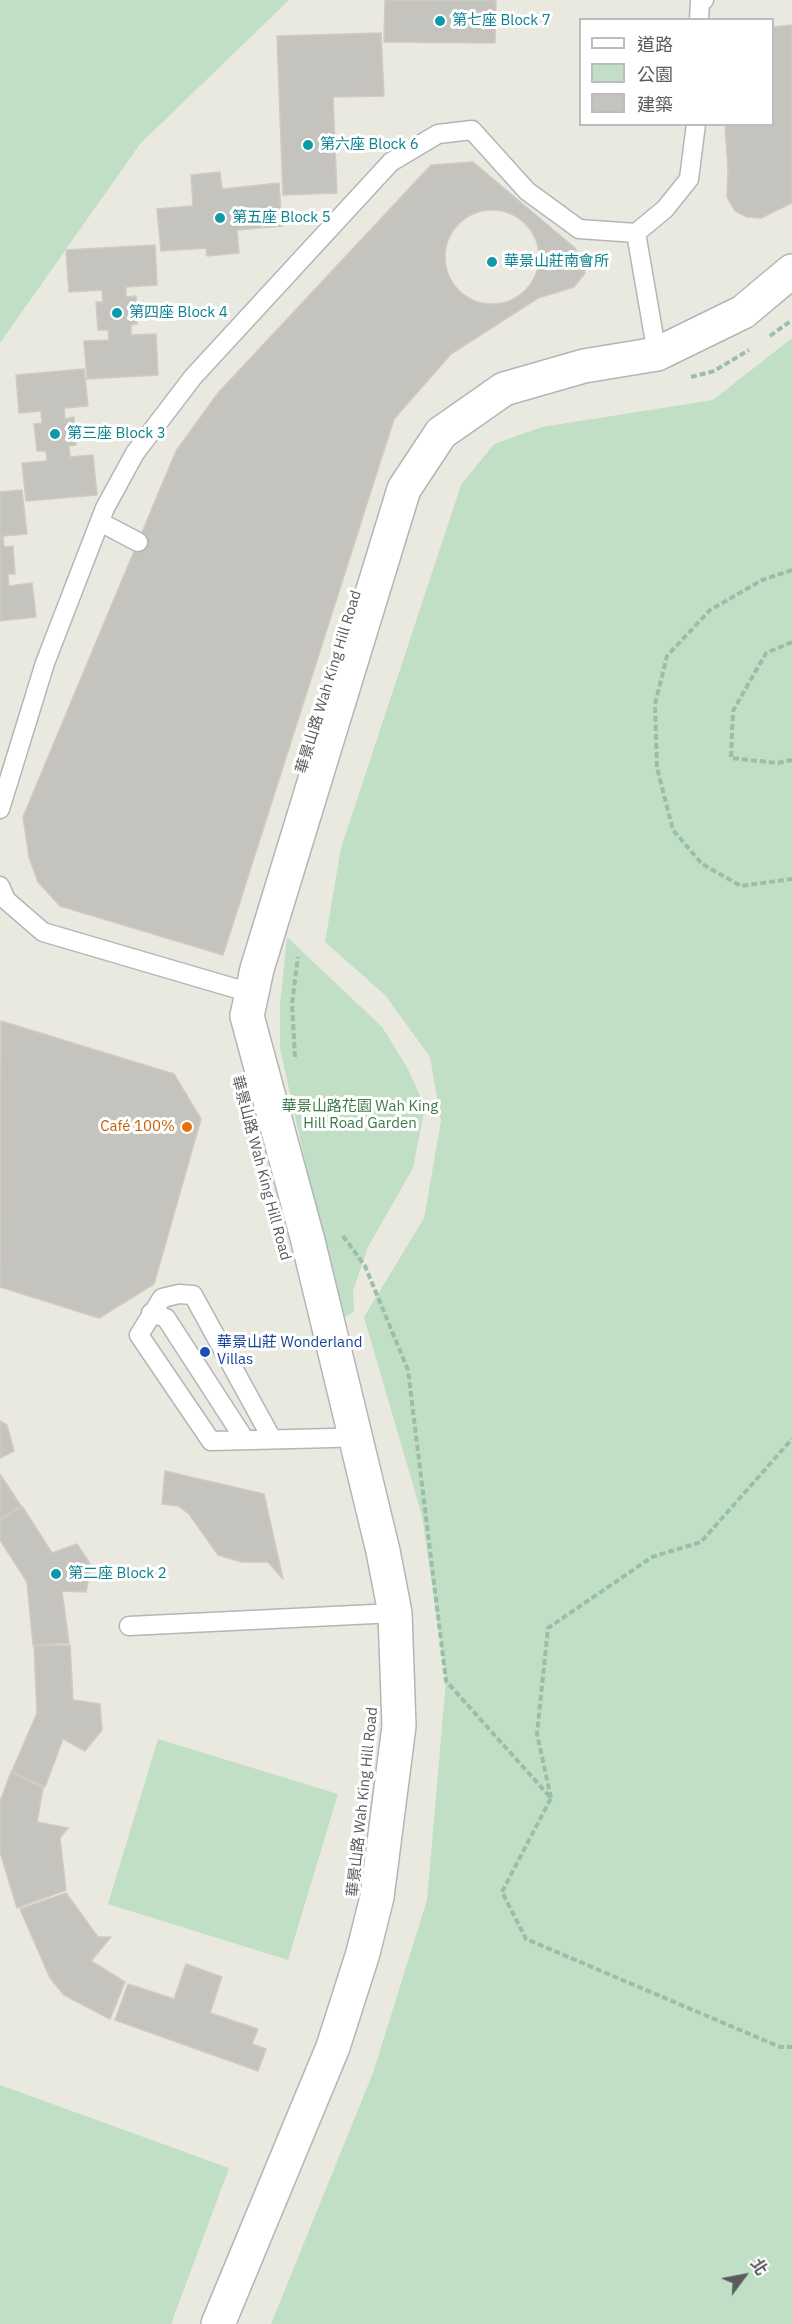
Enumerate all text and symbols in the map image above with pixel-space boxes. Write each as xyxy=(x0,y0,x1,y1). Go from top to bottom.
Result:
place label: 第七座 Block 7 xyxy=(452,12,551,30)
marker: 第七座 Block 7 xyxy=(433,14,447,28)
legend xyxy=(579,18,774,126)
text: 道路 xyxy=(637,33,673,56)
text: 公園 xyxy=(637,63,673,86)
text: 建築 xyxy=(637,93,673,116)
place label: 第六座 Block 6 xyxy=(320,136,419,154)
marker: 第六座 Block 6 xyxy=(301,138,315,152)
place label: 第五座 Block 5 xyxy=(232,209,331,227)
marker: 第五座 Block 5 xyxy=(213,211,227,225)
place label: 華景山莊南會所 xyxy=(504,253,609,271)
marker: 華景山莊南會所 xyxy=(485,255,499,269)
place label: 第四座 Block 4 xyxy=(129,304,228,322)
marker: 第四座 Block 4 xyxy=(110,306,124,320)
place label: 第三座 Block 3 xyxy=(67,425,166,443)
marker: 第三座 Block 3 xyxy=(48,427,62,441)
street label: 華景山路 Wah King Hill Road xyxy=(293,588,365,776)
street label: 華景山路 Wah King Hill Road xyxy=(228,1074,294,1262)
park label: 華景山路花園 Wah King Hill Road Garden xyxy=(282,1098,438,1133)
place label: Café 100% xyxy=(100,1118,175,1136)
marker: Café 100% xyxy=(180,1120,194,1134)
place label: 華景山莊 Wonderland Villas xyxy=(217,1334,362,1369)
marker: 華景山莊 Wonderland Villas xyxy=(198,1345,212,1359)
place label: 第二座 Block 2 xyxy=(68,1565,167,1583)
marker: 第二座 Block 2 xyxy=(49,1567,63,1581)
street label: 華景山路 Wah King Hill Road xyxy=(344,1706,382,1898)
north arrow xyxy=(714,2246,774,2306)
text: 北 xyxy=(747,2254,772,2279)

